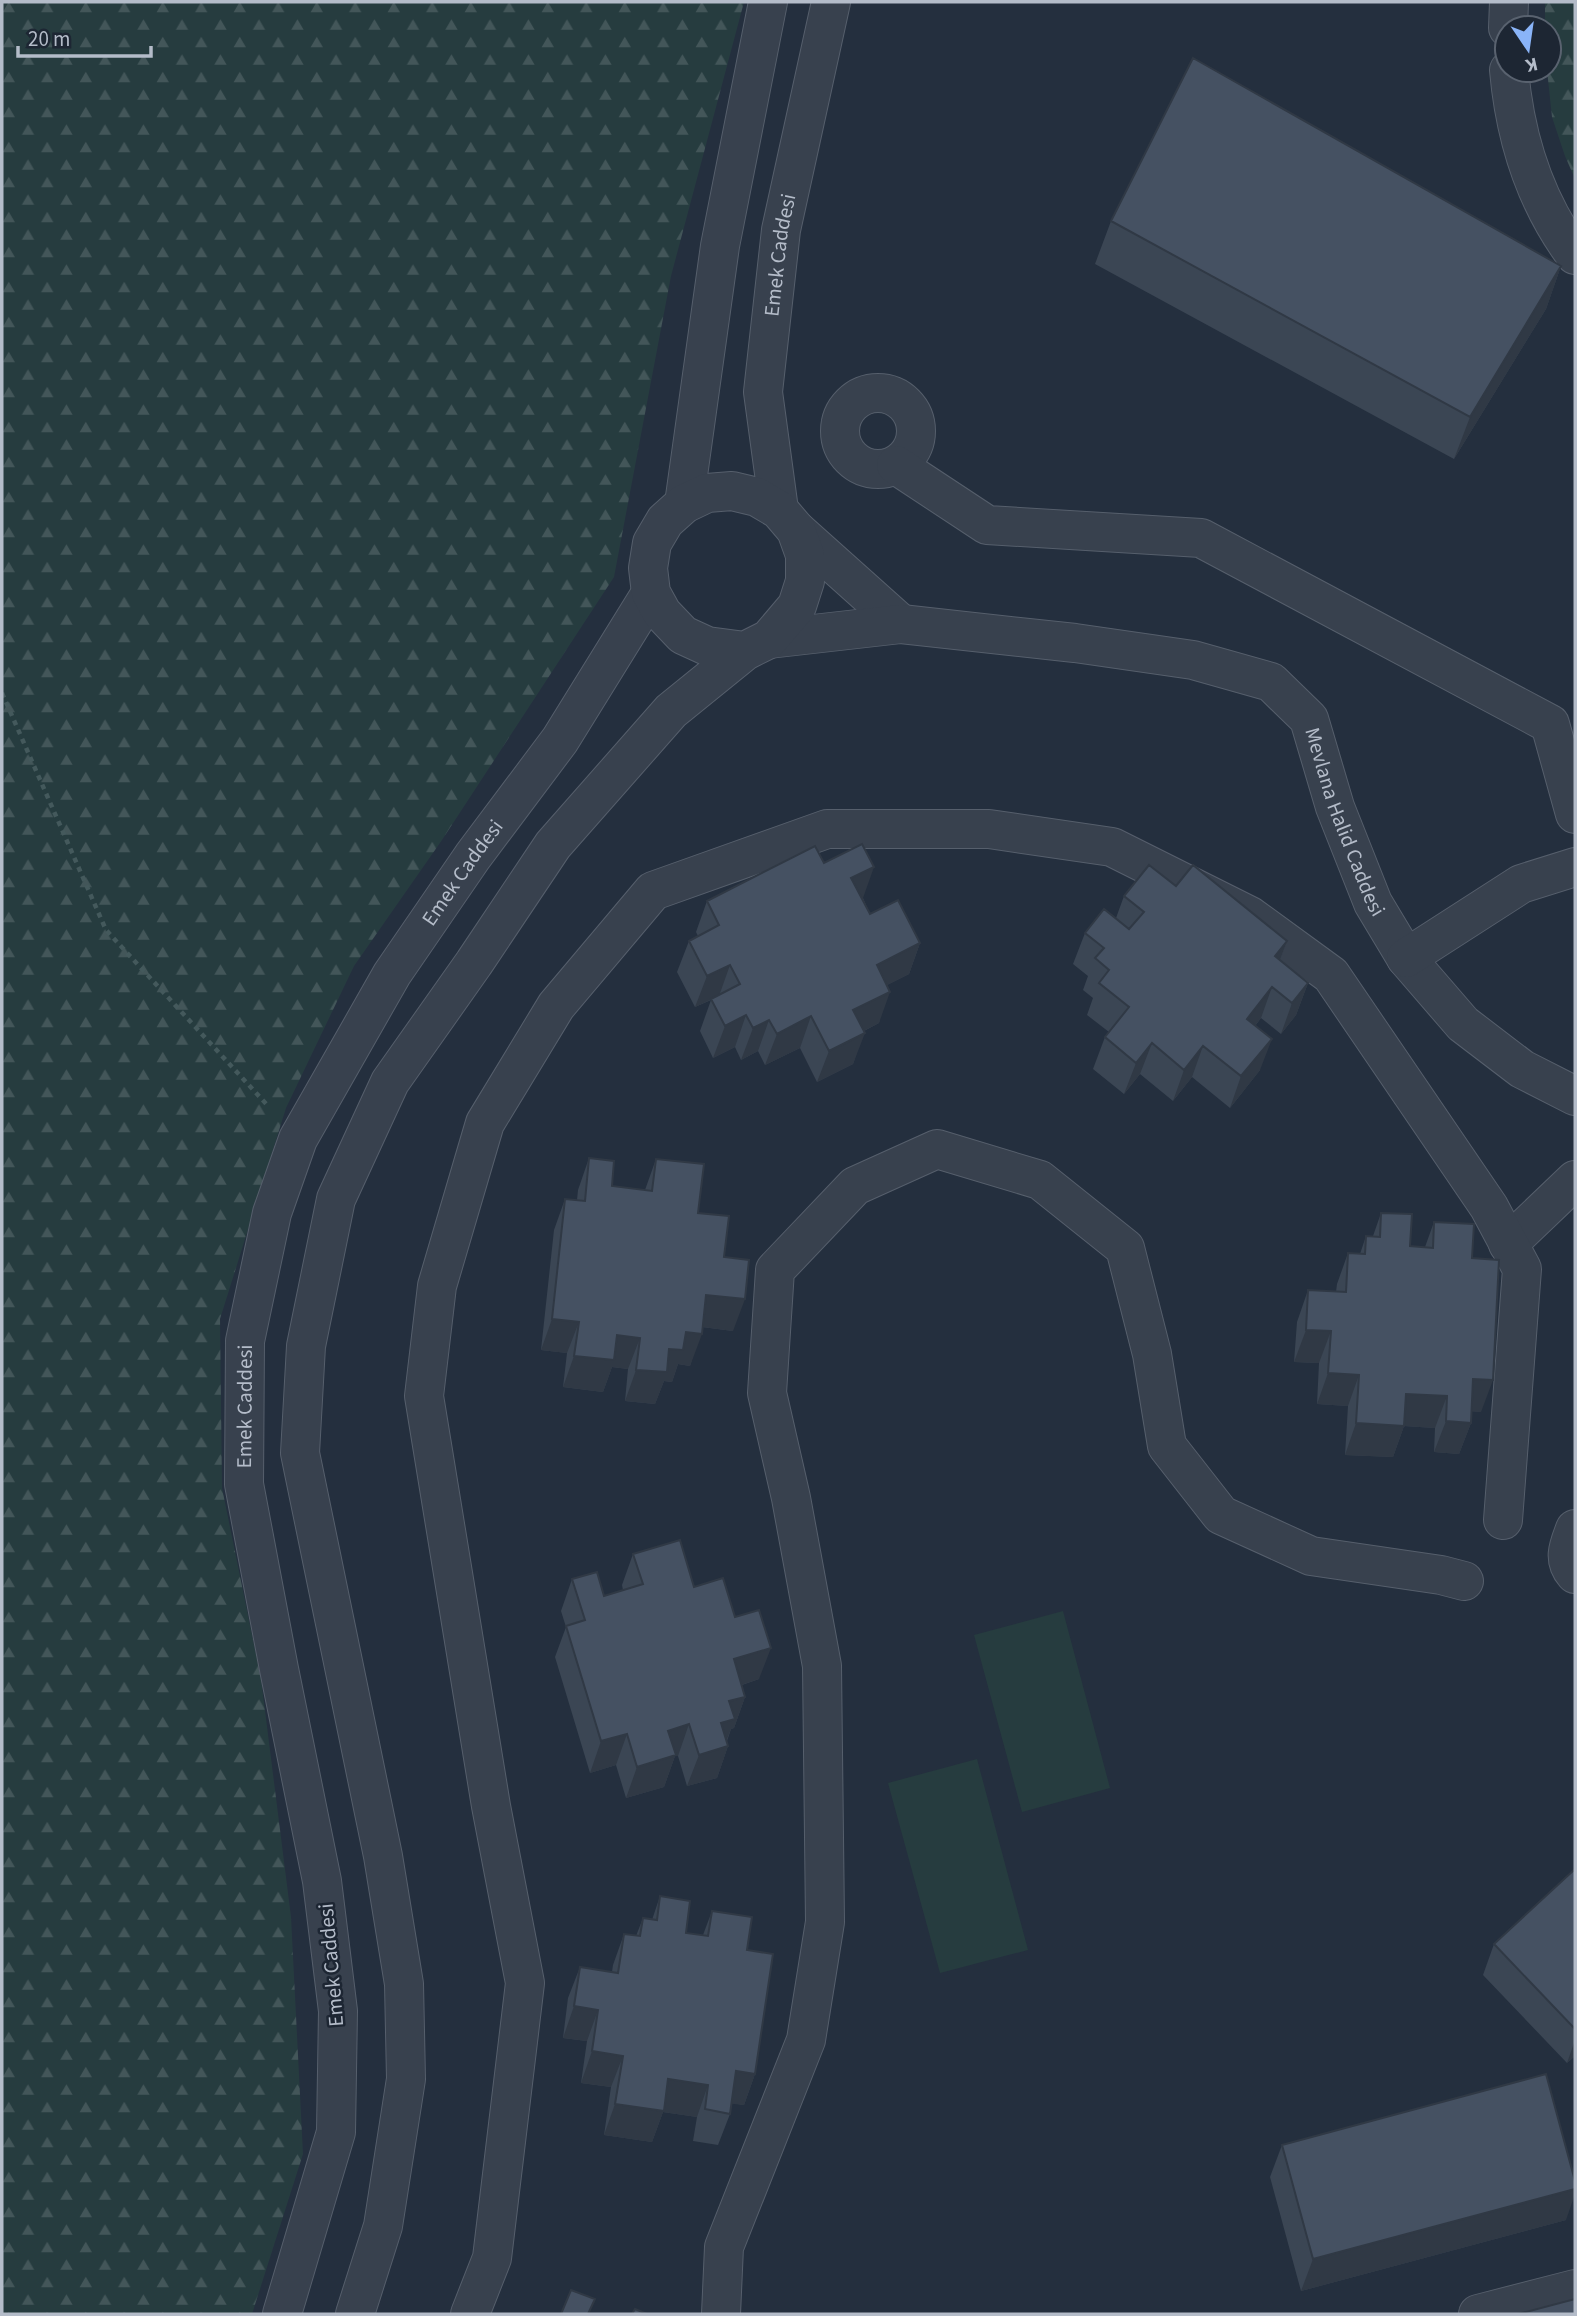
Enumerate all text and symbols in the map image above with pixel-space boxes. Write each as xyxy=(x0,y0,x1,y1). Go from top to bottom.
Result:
scale bar xyxy=(18,14,150,58)
north arrow xyxy=(1493,14,1563,84)
text: 20 m xyxy=(28,24,70,54)
text: K xyxy=(1522,50,1540,79)
street label: Emek Caddesi xyxy=(756,191,804,318)
street label: Mevlana Halid Caddesi xyxy=(1297,724,1393,922)
street label: Emek Caddesi xyxy=(414,813,510,932)
street label: Emek Caddesi xyxy=(229,1344,260,1468)
street label: Emek Caddesi xyxy=(311,1902,351,2028)

